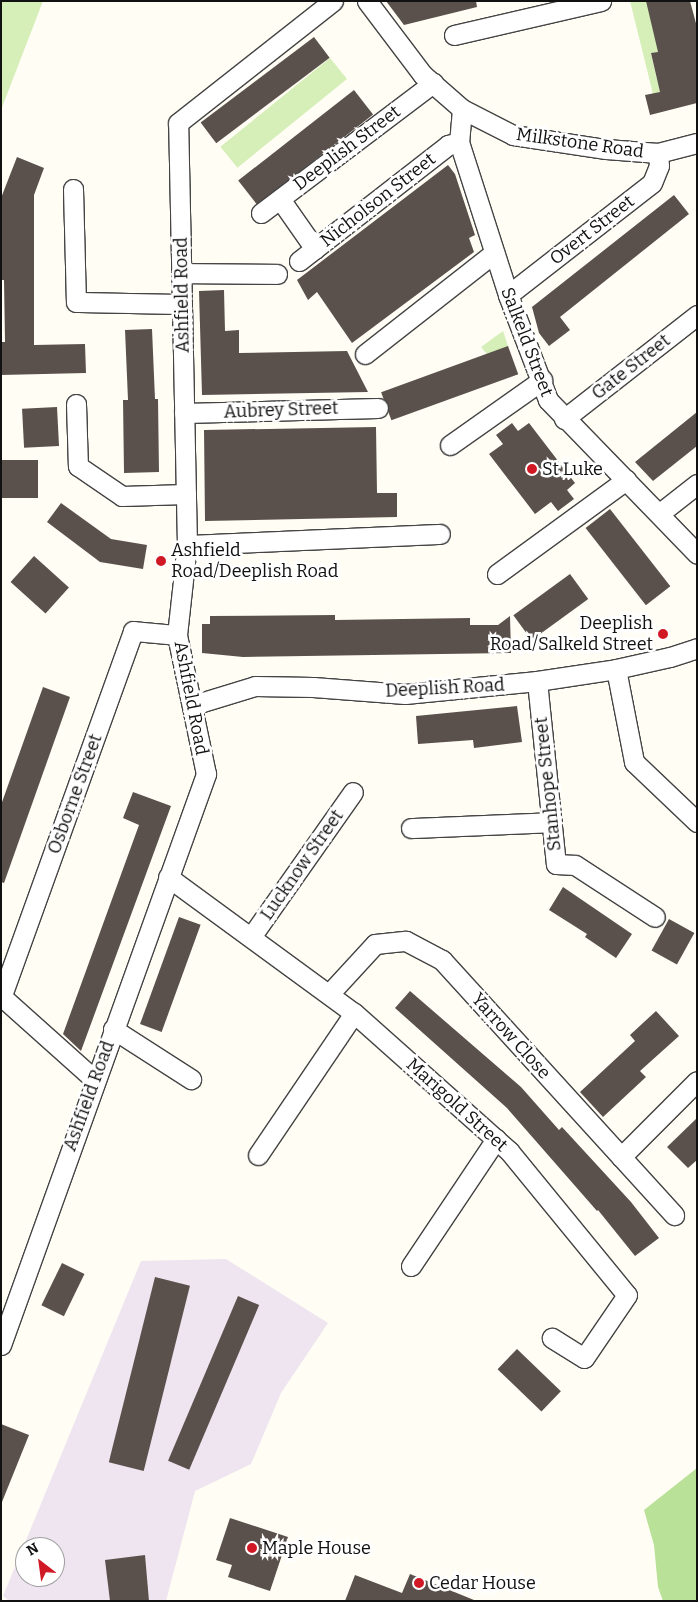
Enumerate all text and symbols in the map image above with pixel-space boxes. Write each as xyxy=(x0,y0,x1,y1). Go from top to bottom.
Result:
street label: Deeplish Street xyxy=(289,101,405,195)
street label: Milkstone Road xyxy=(515,123,645,163)
street label: Nicholson Street xyxy=(316,148,440,252)
street label: Overt Street xyxy=(546,190,638,270)
street label: Ashfield Road xyxy=(170,237,194,353)
street label: Salkeld Street xyxy=(496,284,558,400)
street label: Gate Street xyxy=(588,330,674,404)
street label: Aubrey Street xyxy=(223,397,339,423)
place label: St Luke xyxy=(542,458,603,480)
marker: St Luke xyxy=(526,463,538,475)
place label: Ashfield Road/Deeplish Road xyxy=(171,540,338,582)
marker: Ashfield Road/Deeplish Road xyxy=(155,555,167,567)
place label: Deeplish Road/Salkeld Street xyxy=(490,613,653,656)
marker: Deeplish Road/Salkeld Street xyxy=(657,628,669,640)
street label: Ashfield Road xyxy=(169,639,213,757)
street label: Deeplish Road xyxy=(385,674,505,702)
street label: Stanhope Street xyxy=(530,716,566,852)
street label: Osborne Street xyxy=(43,731,107,857)
street label: Lucknow Street xyxy=(256,806,348,924)
street label: Yarrow Close xyxy=(467,989,555,1083)
street label: Ashfield Road xyxy=(59,1038,119,1154)
street label: Marigold Street xyxy=(402,1054,512,1156)
north arrow xyxy=(15,1537,65,1587)
place label: Maple House xyxy=(262,1537,371,1559)
text: N xyxy=(24,1539,42,1560)
marker: Maple House xyxy=(246,1542,258,1554)
place label: Cedar House xyxy=(429,1572,536,1594)
marker: Cedar House xyxy=(413,1577,425,1589)

